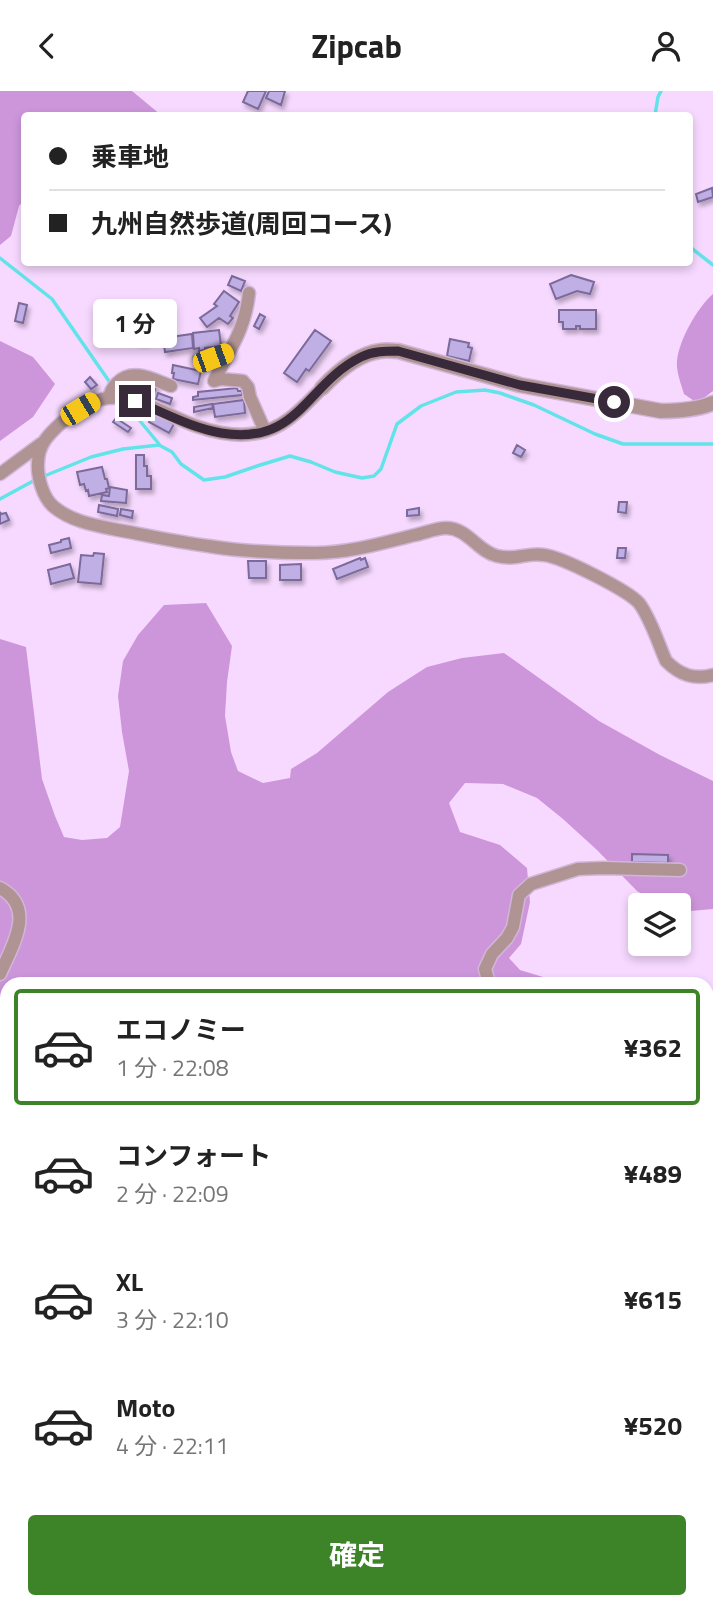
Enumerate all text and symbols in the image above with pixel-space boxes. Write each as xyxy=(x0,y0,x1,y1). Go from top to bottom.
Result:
text: Zipcab xyxy=(311,22,402,70)
icon: back xyxy=(28,27,66,65)
icon: person xyxy=(647,27,685,65)
text: 乗車地 xyxy=(91,137,169,176)
text: 九州自然歩道(周回コース) xyxy=(91,204,392,243)
callout: 1 分 xyxy=(93,299,177,349)
text: 1 分 xyxy=(115,306,155,341)
car xyxy=(190,341,237,375)
route end xyxy=(119,385,151,417)
route start xyxy=(598,386,630,418)
car xyxy=(57,389,104,429)
map controls xyxy=(628,893,691,956)
button: layers xyxy=(628,893,691,956)
text: エコノミー xyxy=(116,1010,246,1049)
icon: car xyxy=(32,1016,95,1079)
text: ¥362 xyxy=(624,1028,682,1067)
text: 1 分 · 22:08 xyxy=(116,1050,229,1085)
text: コンフォート xyxy=(116,1136,271,1175)
icon: car xyxy=(32,1142,95,1205)
text: ¥489 xyxy=(624,1154,682,1193)
text: 2 分 · 22:09 xyxy=(116,1176,229,1211)
text: XL xyxy=(116,1262,143,1301)
icon: car xyxy=(32,1268,95,1331)
text: ¥615 xyxy=(624,1280,682,1319)
text: 3 分 · 22:10 xyxy=(116,1302,229,1337)
text: Moto xyxy=(116,1388,175,1427)
icon: car xyxy=(32,1394,95,1457)
text: ¥520 xyxy=(624,1406,682,1445)
text: 4 分 · 22:11 xyxy=(116,1428,229,1463)
button: 確定 xyxy=(28,1515,686,1595)

